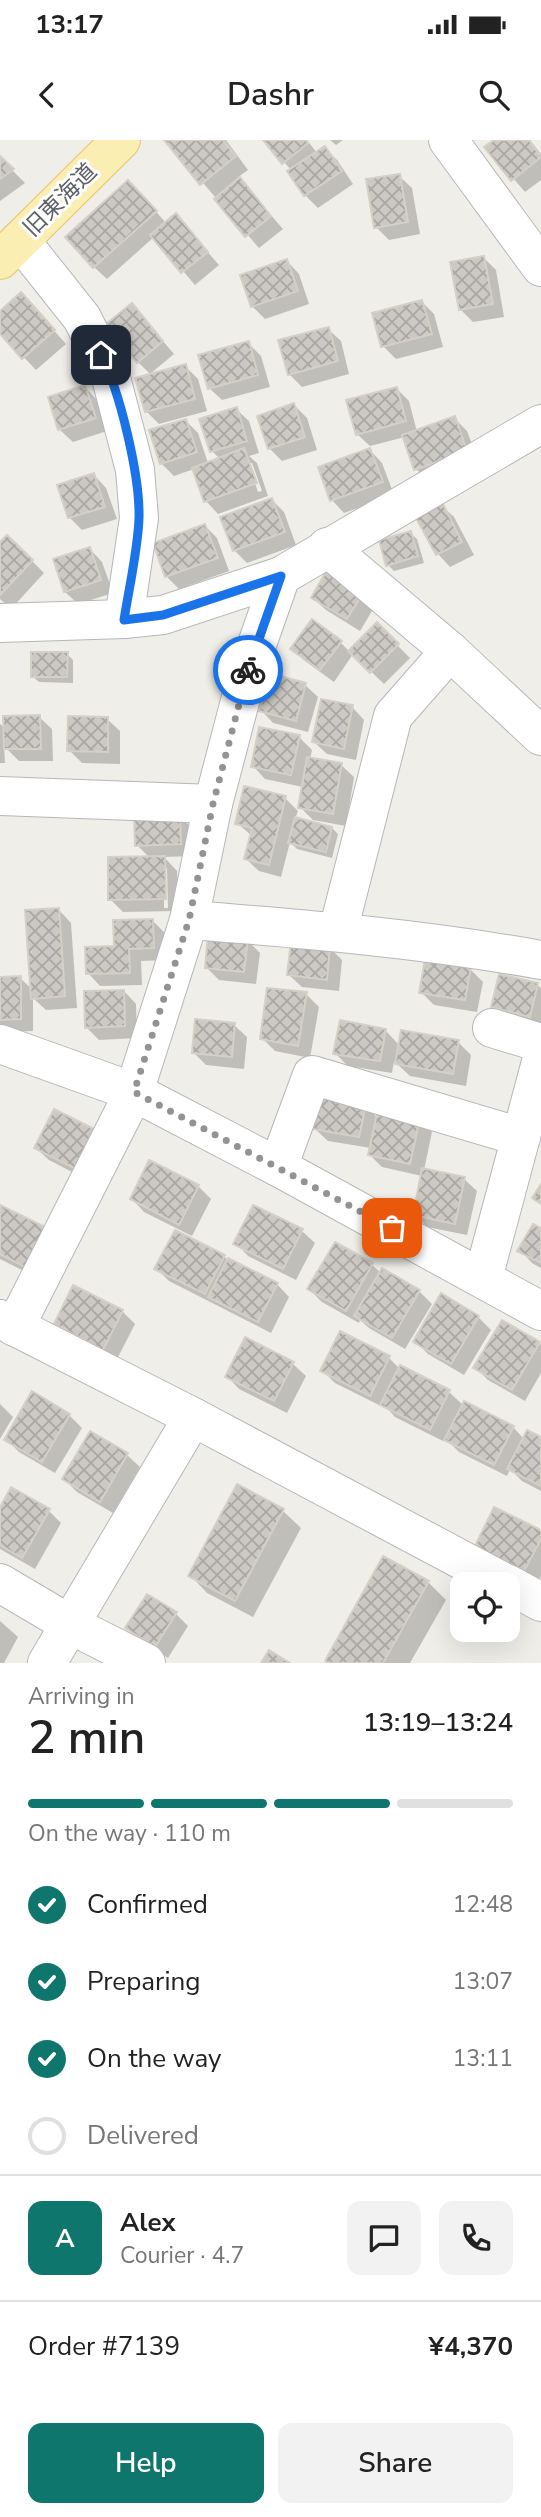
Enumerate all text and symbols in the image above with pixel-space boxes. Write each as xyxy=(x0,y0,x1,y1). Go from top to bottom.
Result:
text: 13:17 xyxy=(35,7,104,42)
text: Dashr xyxy=(227,73,314,116)
icon: back xyxy=(28,76,66,114)
icon: search xyxy=(475,76,513,114)
street label: 旧東海道 xyxy=(17,157,103,243)
pin xyxy=(71,325,131,385)
icon: home xyxy=(82,336,120,374)
courier xyxy=(213,635,283,705)
icon: bike xyxy=(229,651,267,689)
pin xyxy=(362,1198,422,1258)
icon: bag xyxy=(373,1209,411,1247)
map controls xyxy=(450,1572,520,1642)
button: locate xyxy=(450,1572,520,1642)
text: Arriving in xyxy=(28,1681,135,1712)
text: 13:19–13:24 xyxy=(363,1705,513,1740)
text: 2 min xyxy=(28,1706,145,1769)
text: On the way · 110 m xyxy=(28,1818,231,1849)
icon: check xyxy=(28,1886,66,1924)
text: Confirmed xyxy=(87,1887,208,1922)
text: 12:48 xyxy=(453,1889,513,1920)
icon: check xyxy=(28,1963,66,2001)
text: Preparing xyxy=(87,1964,200,1999)
text: 13:07 xyxy=(453,1966,513,1997)
icon: check xyxy=(28,2040,66,2078)
text: On the way xyxy=(87,2041,221,2076)
text: 13:11 xyxy=(453,2043,513,2074)
text: Delivered xyxy=(87,2118,199,2153)
button: chat xyxy=(347,2201,421,2275)
button: phone xyxy=(439,2201,513,2275)
text: Alex xyxy=(120,2205,176,2240)
text: A xyxy=(55,2221,75,2256)
text: Courier · 4.7 xyxy=(120,2240,244,2271)
text: Order #7139 xyxy=(28,2329,180,2364)
text: ¥4,370 xyxy=(429,2329,513,2364)
button: Help xyxy=(28,2423,264,2503)
button: Share xyxy=(278,2423,513,2503)

